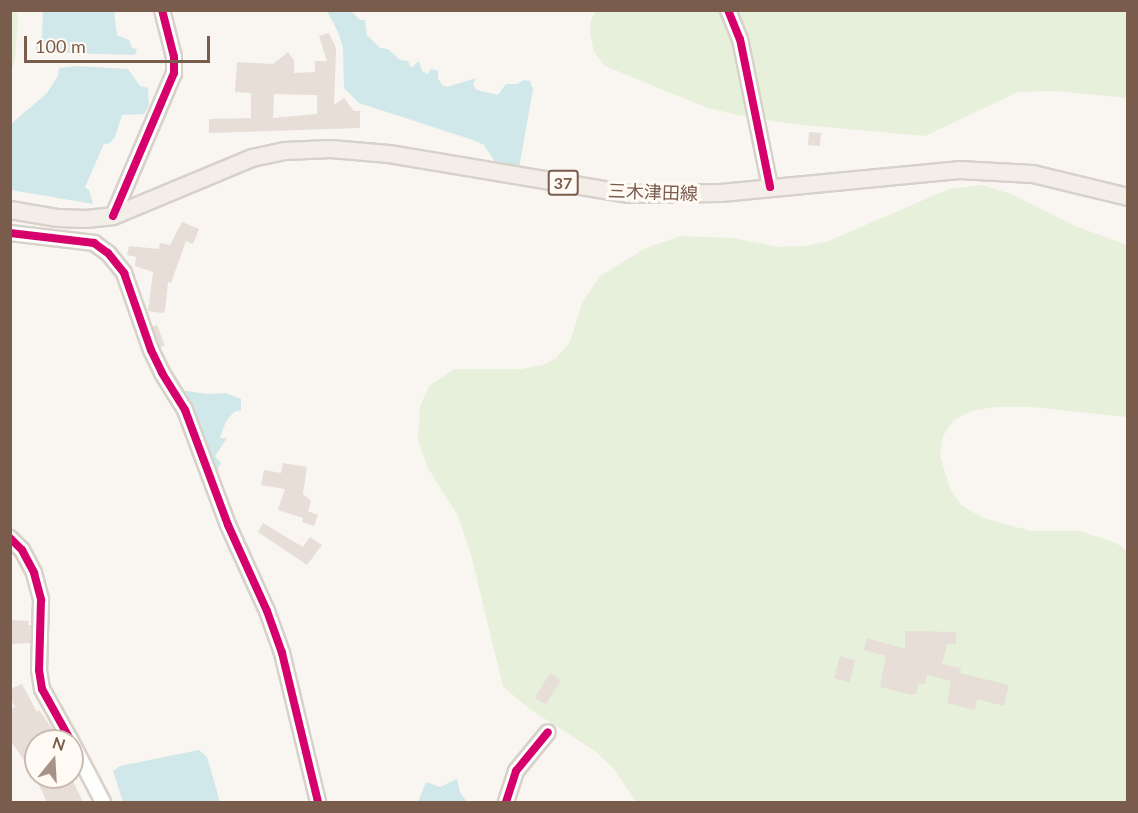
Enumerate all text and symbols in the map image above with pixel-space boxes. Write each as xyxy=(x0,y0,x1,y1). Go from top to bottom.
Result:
scale bar xyxy=(27,24,213,62)
text: 100 m xyxy=(35,35,86,57)
road number: 37 xyxy=(546,170,580,196)
street label: 三木津田線 xyxy=(608,180,698,204)
north arrow xyxy=(24,729,84,789)
text: N xyxy=(50,732,68,754)

